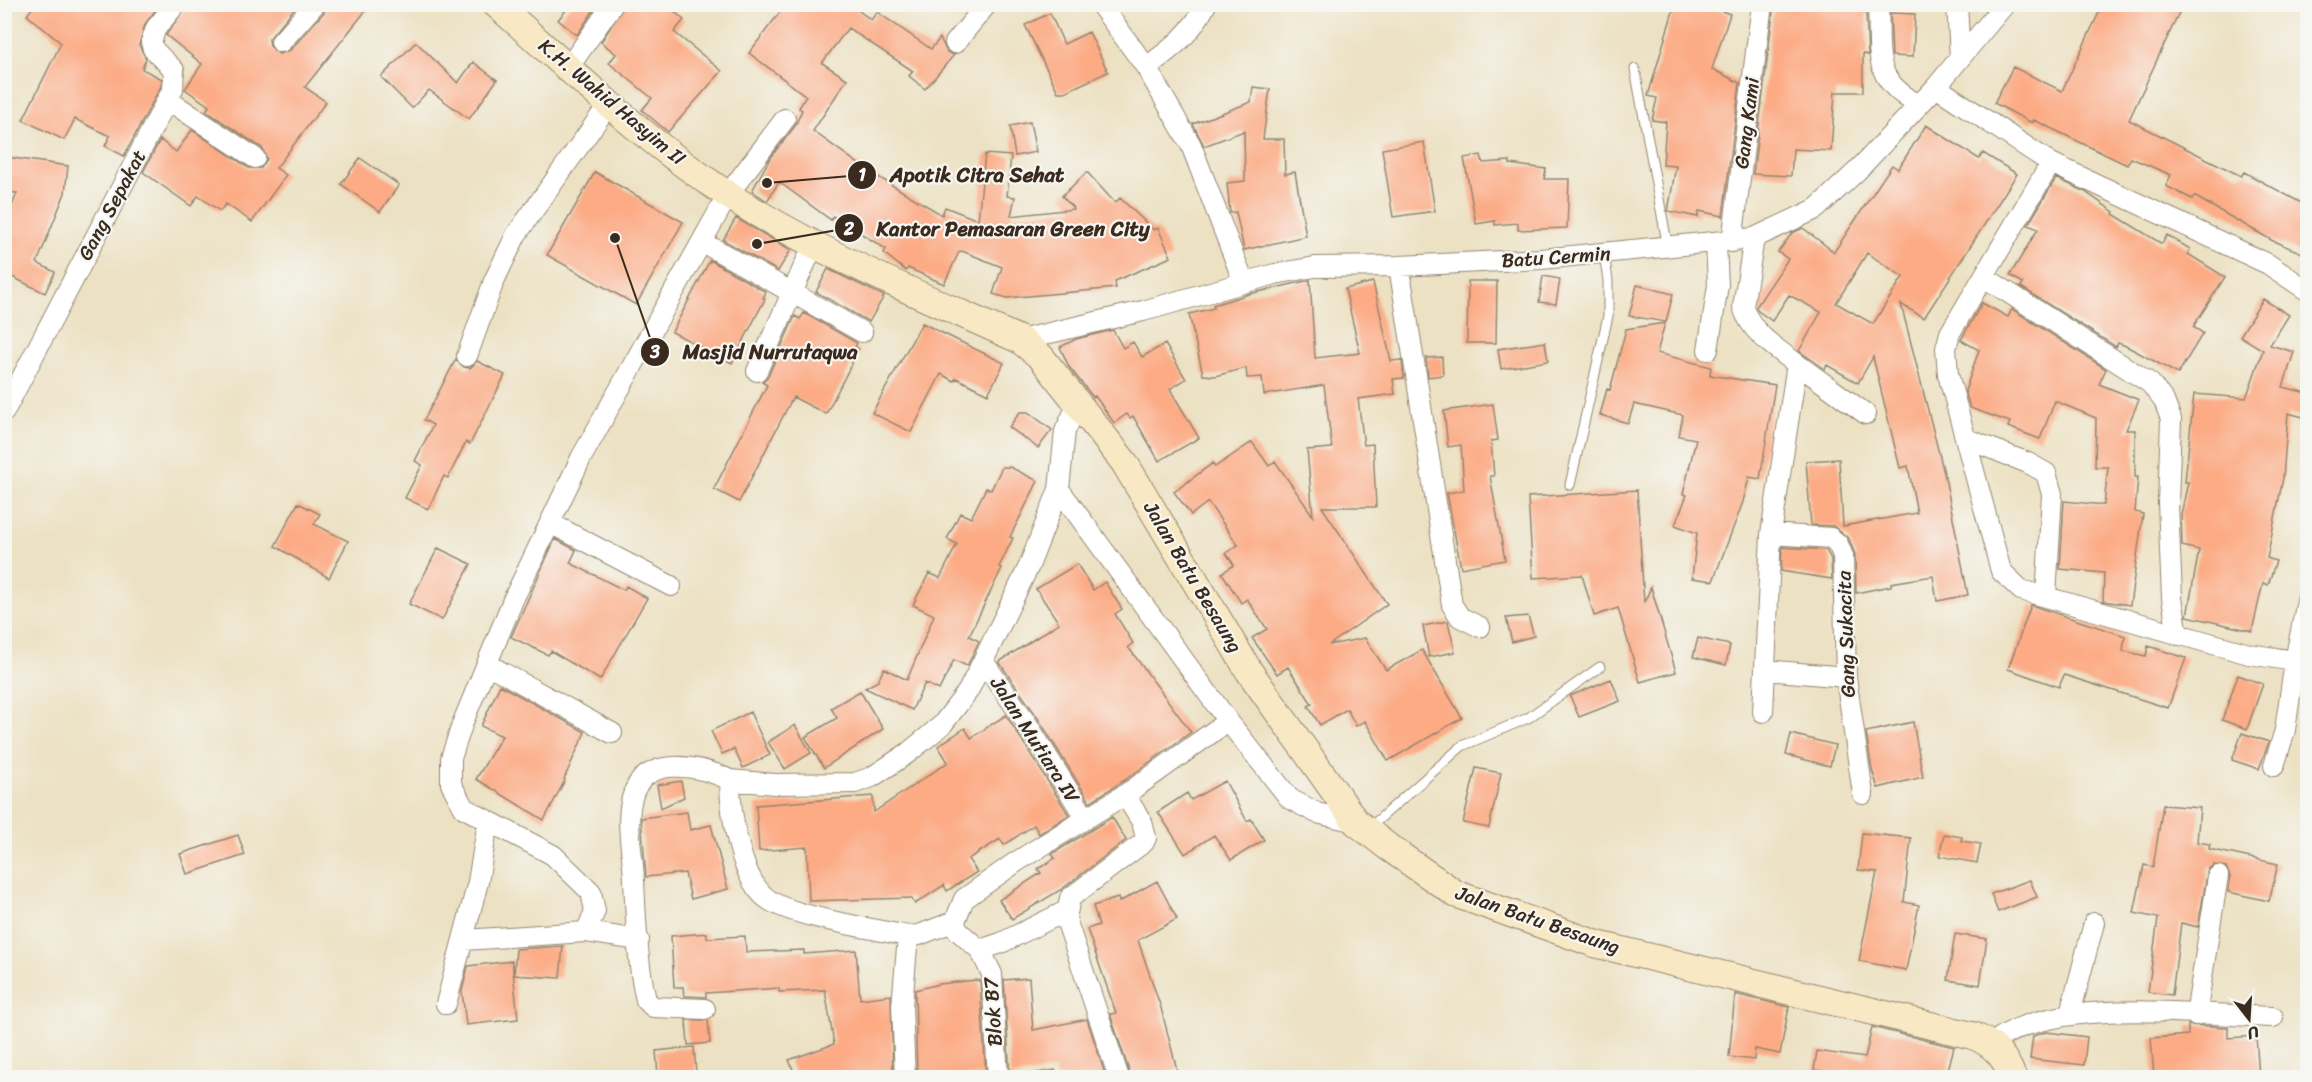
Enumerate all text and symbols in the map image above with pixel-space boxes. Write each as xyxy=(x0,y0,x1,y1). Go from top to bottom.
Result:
street label: K.H. Wahid Hasyim II xyxy=(530,29,694,175)
street label: Gang Kami xyxy=(1724,75,1770,171)
street label: Gang Sepakat xyxy=(68,143,156,267)
callout: Apotik Citra Sehat xyxy=(847,156,1076,195)
text: Apotik Citra Sehat xyxy=(889,156,1065,194)
text: 1 xyxy=(858,159,866,191)
callout: Kantor Pemasaran Green City xyxy=(834,209,1162,248)
text: Kantor Pemasaran Green City xyxy=(875,210,1151,248)
text: 2 xyxy=(843,213,855,245)
street label: Batu Cermin xyxy=(1500,236,1612,278)
callout: Masjid Nurrutaqwa xyxy=(640,333,869,372)
text: Masjid Nurrutaqwa xyxy=(681,333,858,371)
text: 3 xyxy=(649,336,660,368)
street label: Jalan Batu Besaung xyxy=(1133,493,1252,660)
street label: Gang Sukacita xyxy=(1826,569,1866,698)
street label: Jalan Mutiara IV xyxy=(980,668,1089,811)
street label: Jalan Batu Besaung xyxy=(1450,875,1625,965)
street label: Blok B7 xyxy=(973,975,1013,1047)
north arrow xyxy=(2219,989,2279,1049)
text: U xyxy=(2243,1017,2263,1049)

